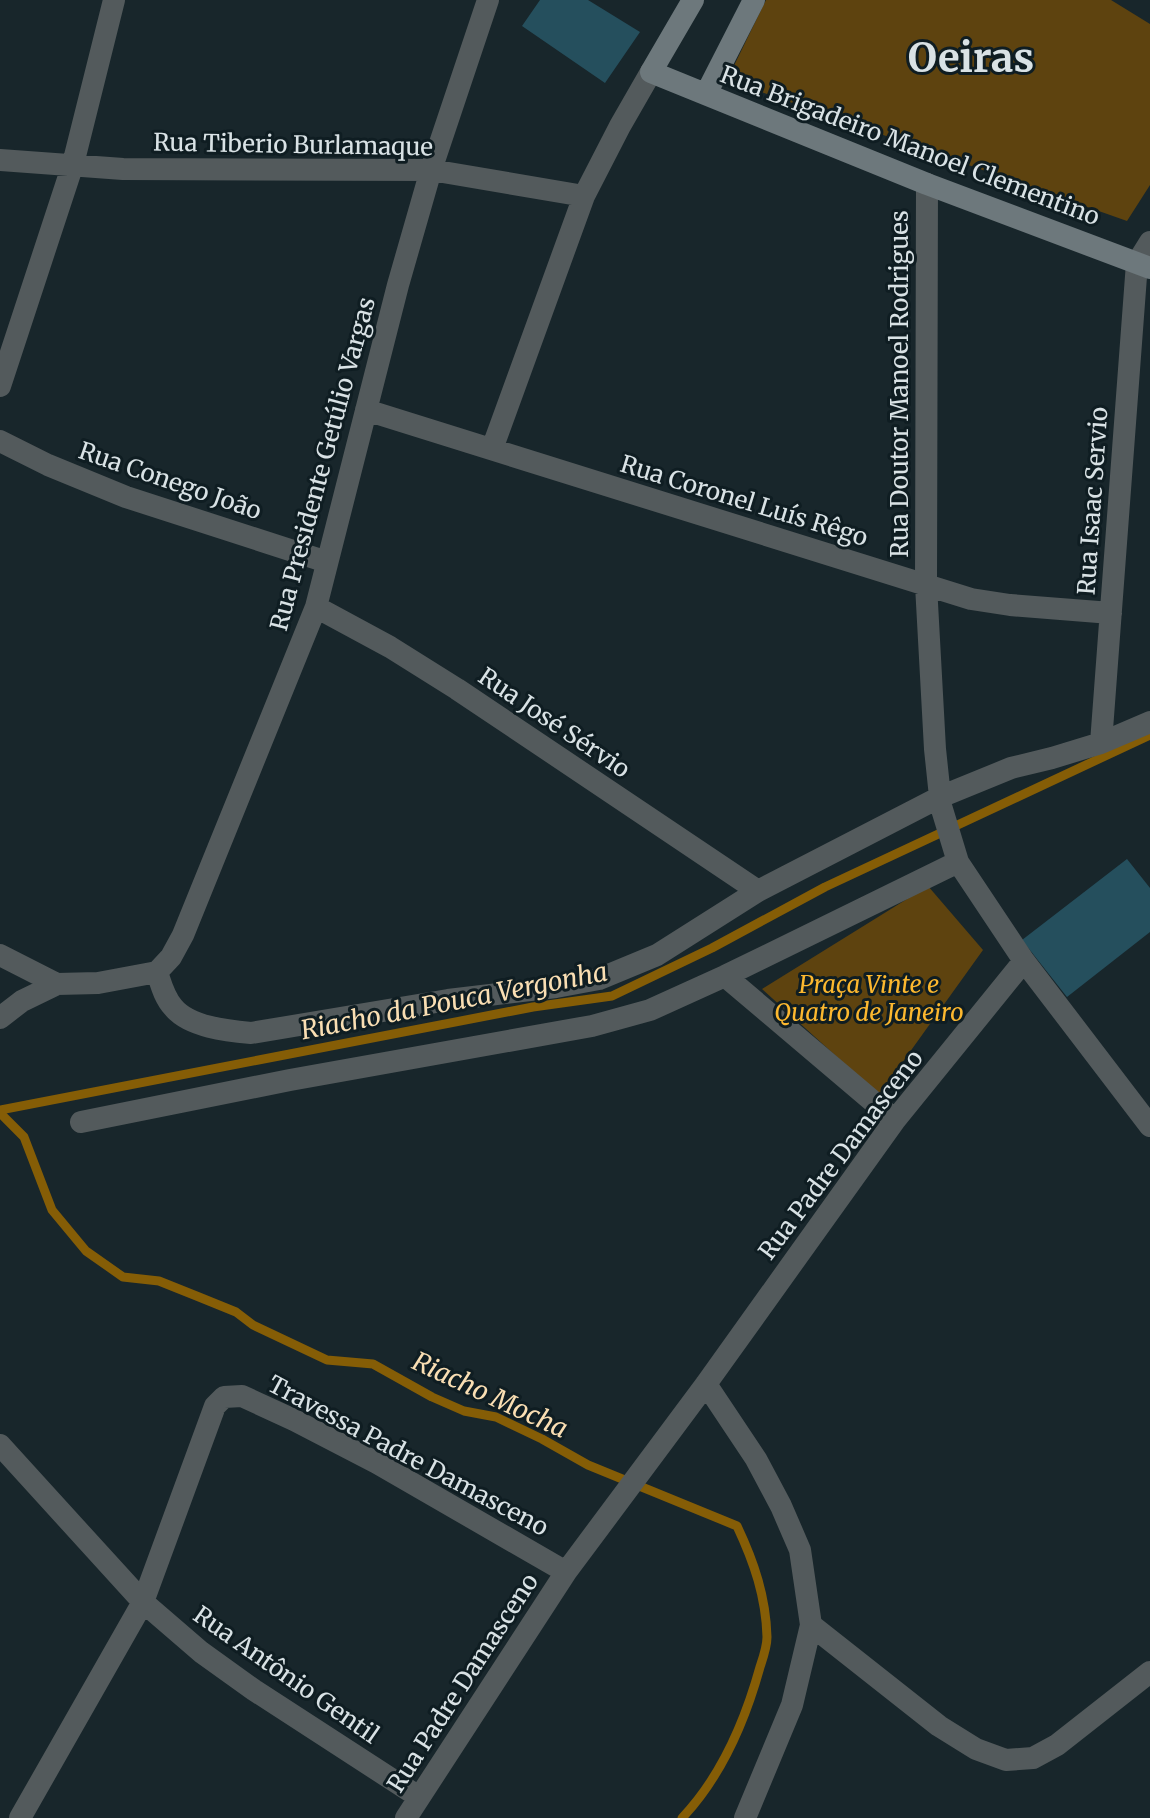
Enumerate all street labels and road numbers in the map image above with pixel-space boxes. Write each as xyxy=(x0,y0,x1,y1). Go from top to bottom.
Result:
street label: Rua Brigadeiro Manoel Clementino xyxy=(716,59,1104,232)
street label: Rua Tiberio Burlamaque xyxy=(153,127,433,162)
street label: Rua Doutor Manoel Rodrigues xyxy=(884,210,915,558)
street label: Rua Presidente Getúlio Vargas xyxy=(263,294,382,634)
street label: Rua Isaac Servio xyxy=(1070,406,1115,596)
street label: Rua Conego João xyxy=(75,435,266,526)
street label: Rua Coronel Luís Rêgo xyxy=(617,448,872,553)
street label: Rua José Sérvio xyxy=(473,661,636,785)
street label: Rua Padre Damasceno xyxy=(752,1044,930,1266)
street label: Travessa Padre Damasceno xyxy=(263,1368,554,1543)
street label: Rua Padre Damasceno xyxy=(380,1567,545,1798)
street label: Rua Antônio Gentil xyxy=(188,1599,385,1750)

